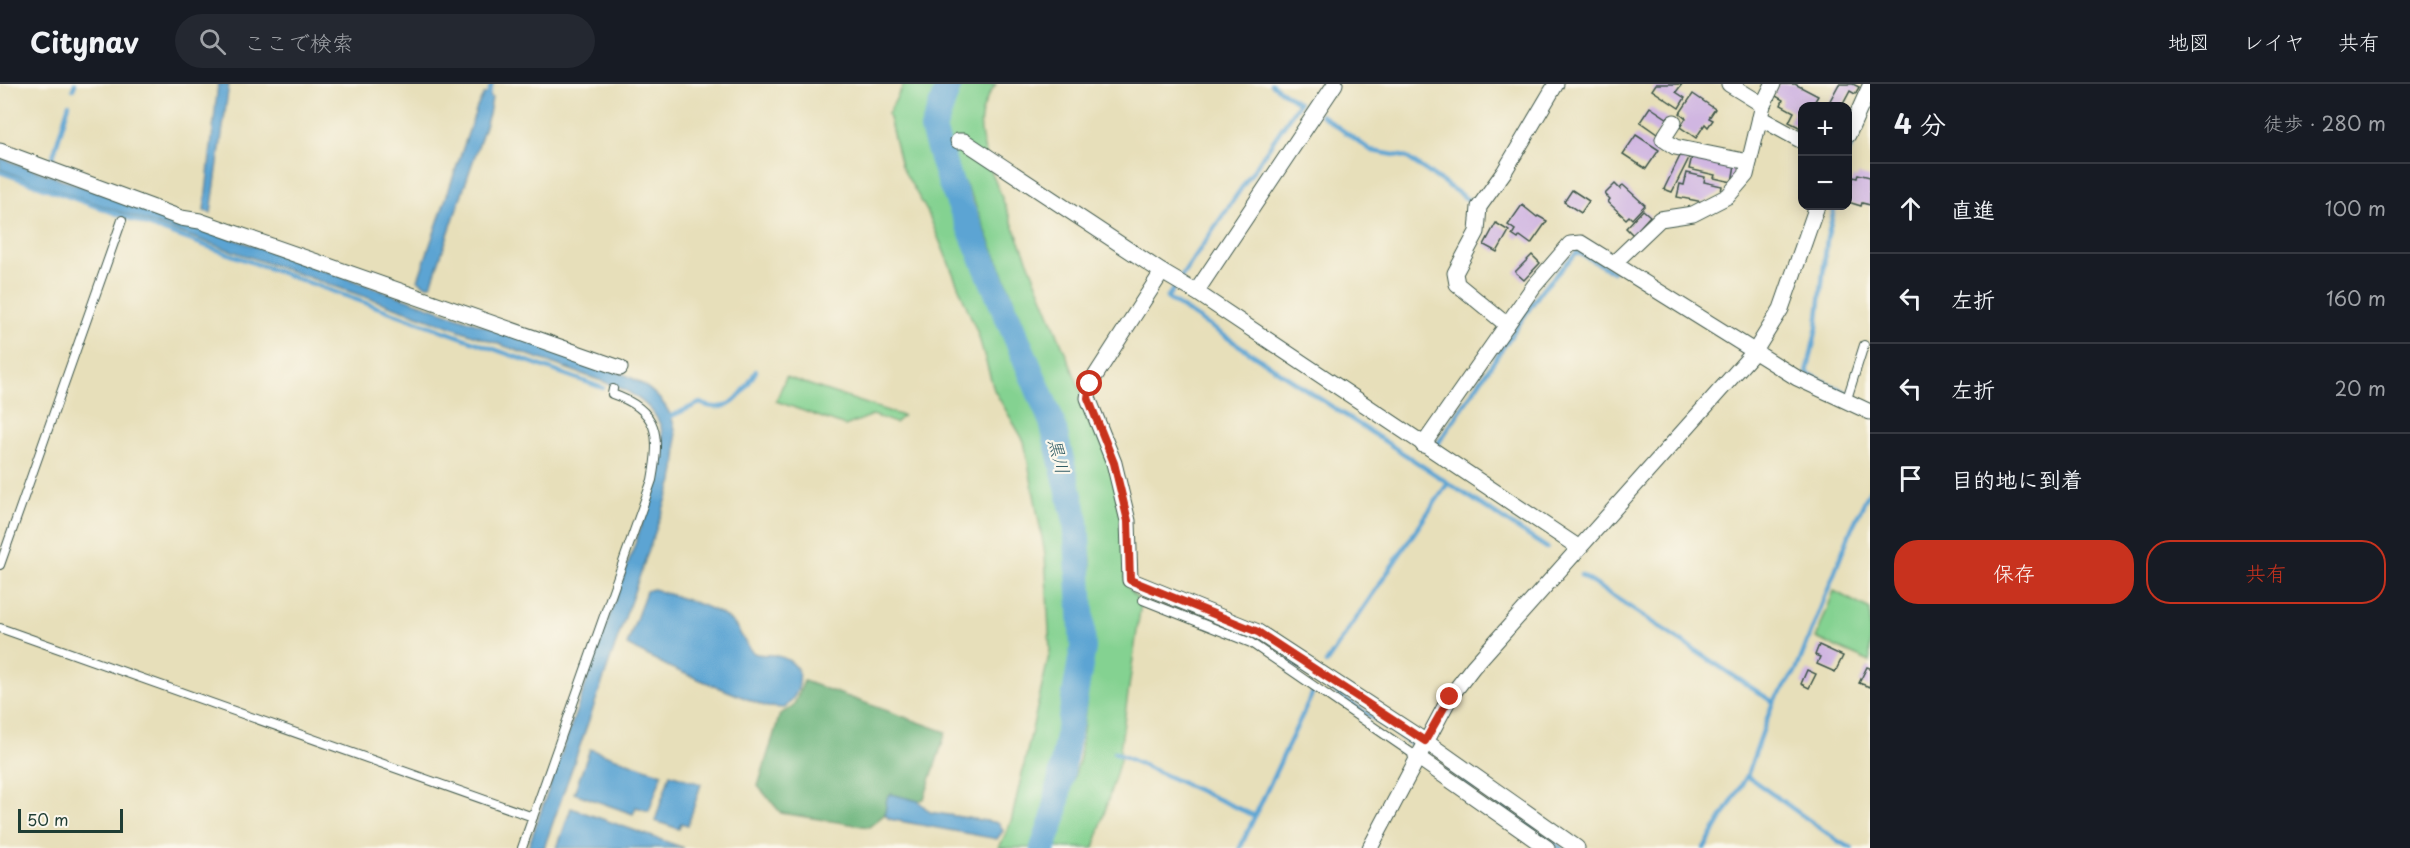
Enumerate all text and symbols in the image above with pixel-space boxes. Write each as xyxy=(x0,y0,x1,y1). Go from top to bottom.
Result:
search box xyxy=(175,14,595,68)
text: Citynav xyxy=(30,20,139,63)
icon: search xyxy=(196,25,229,58)
text: ここで検索 xyxy=(244,25,354,58)
text: 地図 xyxy=(2168,25,2210,57)
text: レイヤ xyxy=(2243,25,2305,57)
text: 共有 xyxy=(2338,25,2380,57)
map controls xyxy=(1798,102,1852,210)
button: + xyxy=(1798,102,1852,156)
text: 4 分 xyxy=(1894,104,1946,143)
text: 徒歩 · 280 m xyxy=(2264,108,2386,138)
button: − xyxy=(1798,156,1852,210)
icon: ahead xyxy=(1894,192,1927,225)
text: 直進 xyxy=(1951,192,1995,225)
text: 100 m xyxy=(2325,193,2386,223)
icon: left xyxy=(1894,282,1927,315)
text: 左折 xyxy=(1951,282,1995,315)
text: 160 m xyxy=(2326,283,2386,313)
route start xyxy=(1076,370,1102,396)
icon: left xyxy=(1894,372,1927,405)
text: 左折 xyxy=(1951,372,1995,405)
text: 20 m xyxy=(2334,373,2386,403)
water label: 黒川 xyxy=(1043,435,1077,477)
icon: arrive xyxy=(1894,462,1927,495)
text: 目的地に到着 xyxy=(1951,462,2083,495)
button: 保存 xyxy=(1894,540,2134,604)
button: 共有 xyxy=(2146,540,2386,604)
route end xyxy=(1436,683,1462,709)
scale bar xyxy=(18,806,123,834)
text: 50 m xyxy=(27,807,68,831)

